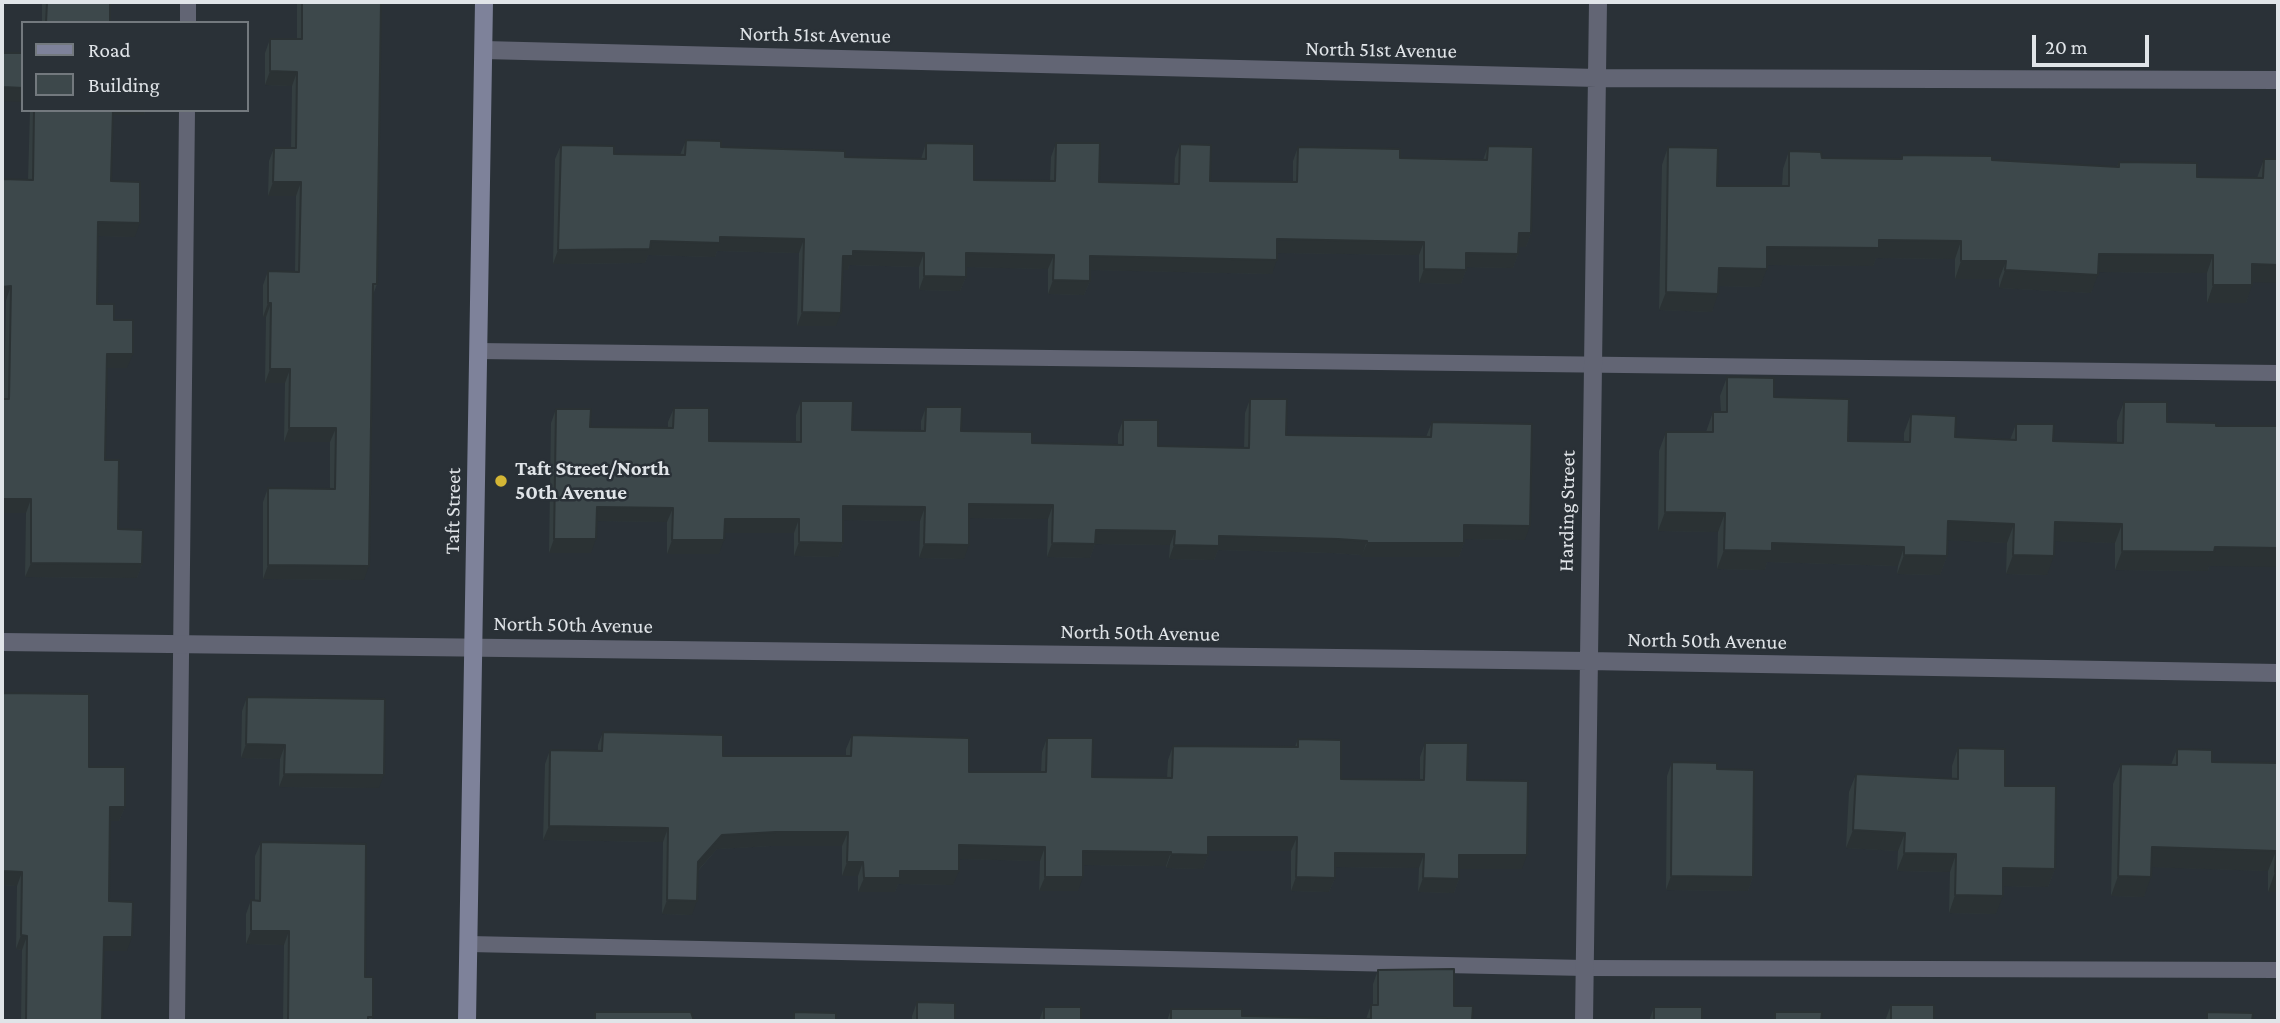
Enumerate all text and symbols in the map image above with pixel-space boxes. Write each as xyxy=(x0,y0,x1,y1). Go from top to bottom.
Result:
legend xyxy=(21,21,248,112)
street label: North 51st Avenue xyxy=(739,21,891,49)
scale bar xyxy=(2035,21,2152,65)
text: 20 m xyxy=(2045,35,2088,59)
street label: North 51st Avenue xyxy=(1305,36,1457,64)
text: Road xyxy=(88,38,131,62)
text: Building xyxy=(88,73,160,97)
street label: Harding Street xyxy=(1553,450,1581,572)
place label: Taft Street/North 50th Avenue xyxy=(515,456,670,506)
street label: Taft Street xyxy=(440,467,466,555)
marker: Taft Street/North 50th Avenue xyxy=(493,473,509,489)
street label: North 50th Avenue xyxy=(493,611,653,639)
street label: North 50th Avenue xyxy=(1060,619,1220,647)
street label: North 50th Avenue xyxy=(1627,627,1787,655)

